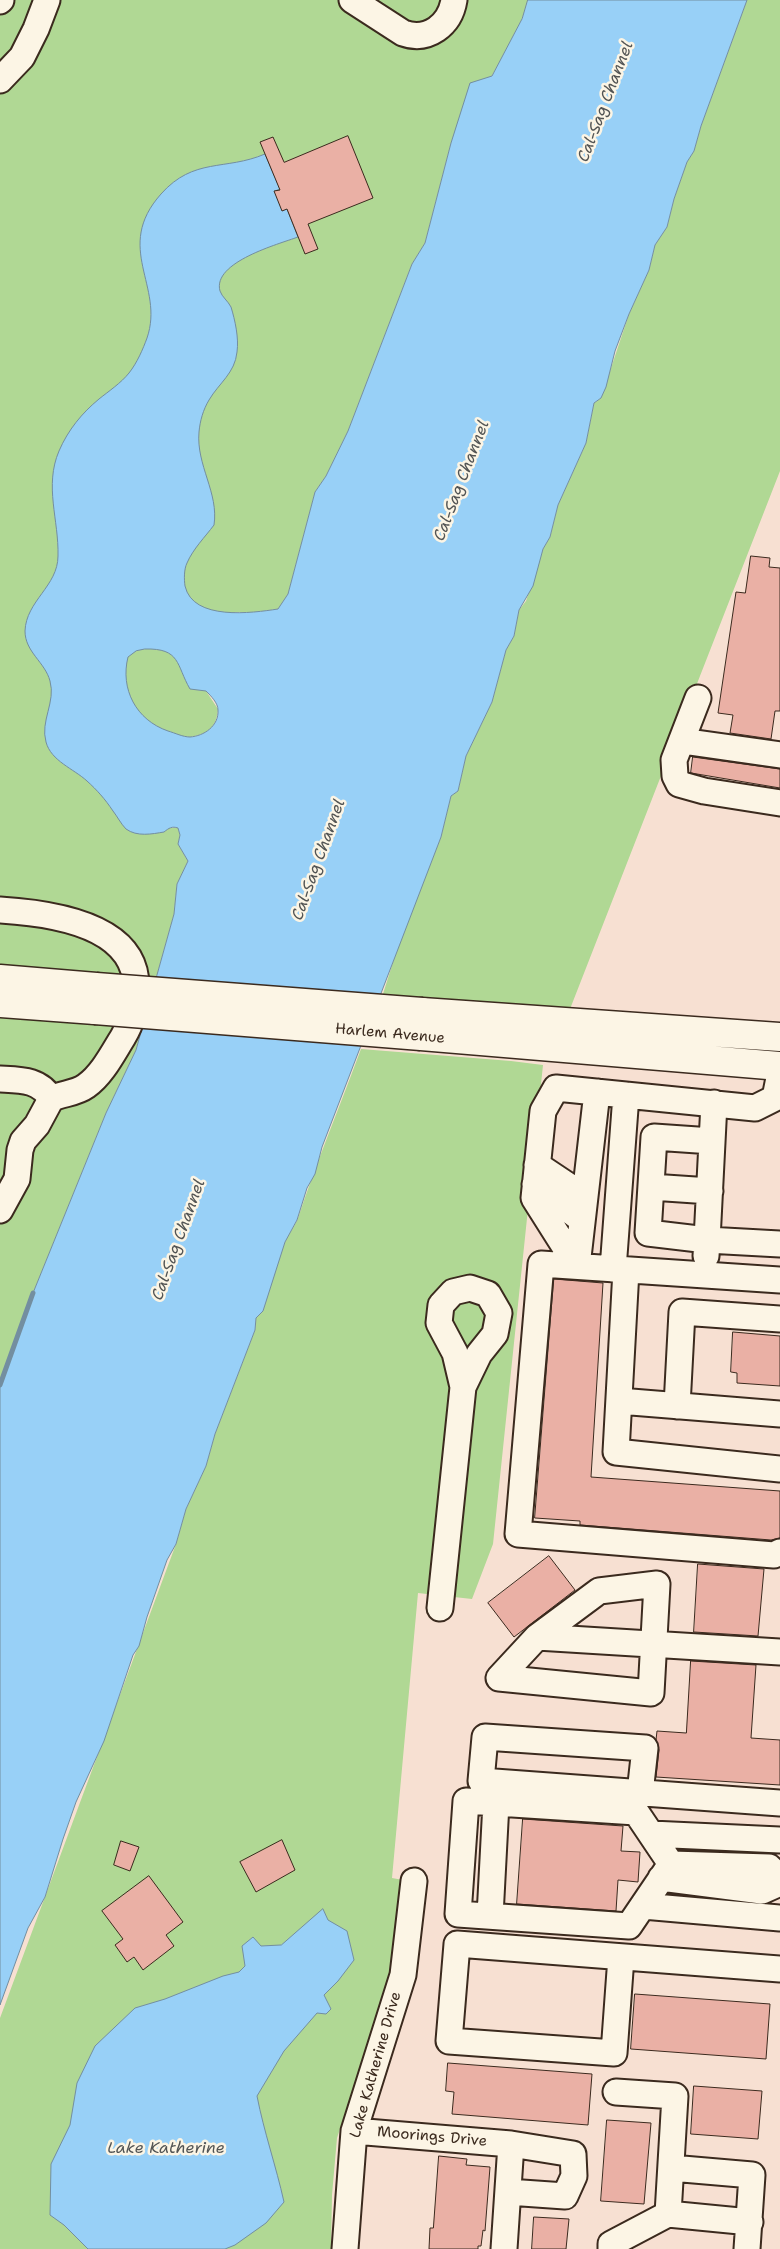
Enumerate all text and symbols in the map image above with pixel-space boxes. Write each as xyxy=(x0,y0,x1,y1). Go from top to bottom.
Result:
water label: Cal-Sag Channel xyxy=(574,39,638,165)
water label: Cal-Sag Channel xyxy=(430,418,494,544)
water label: Cal-Sag Channel xyxy=(288,797,350,923)
street label: Harlem Avenue xyxy=(334,1020,446,1048)
water label: Cal-Sag Channel xyxy=(148,1177,210,1303)
street label: Lake Katherine Drive xyxy=(346,1990,406,2140)
street label: Moorings Drive xyxy=(376,2123,488,2151)
water label: Lake Katherine xyxy=(107,2139,225,2159)

